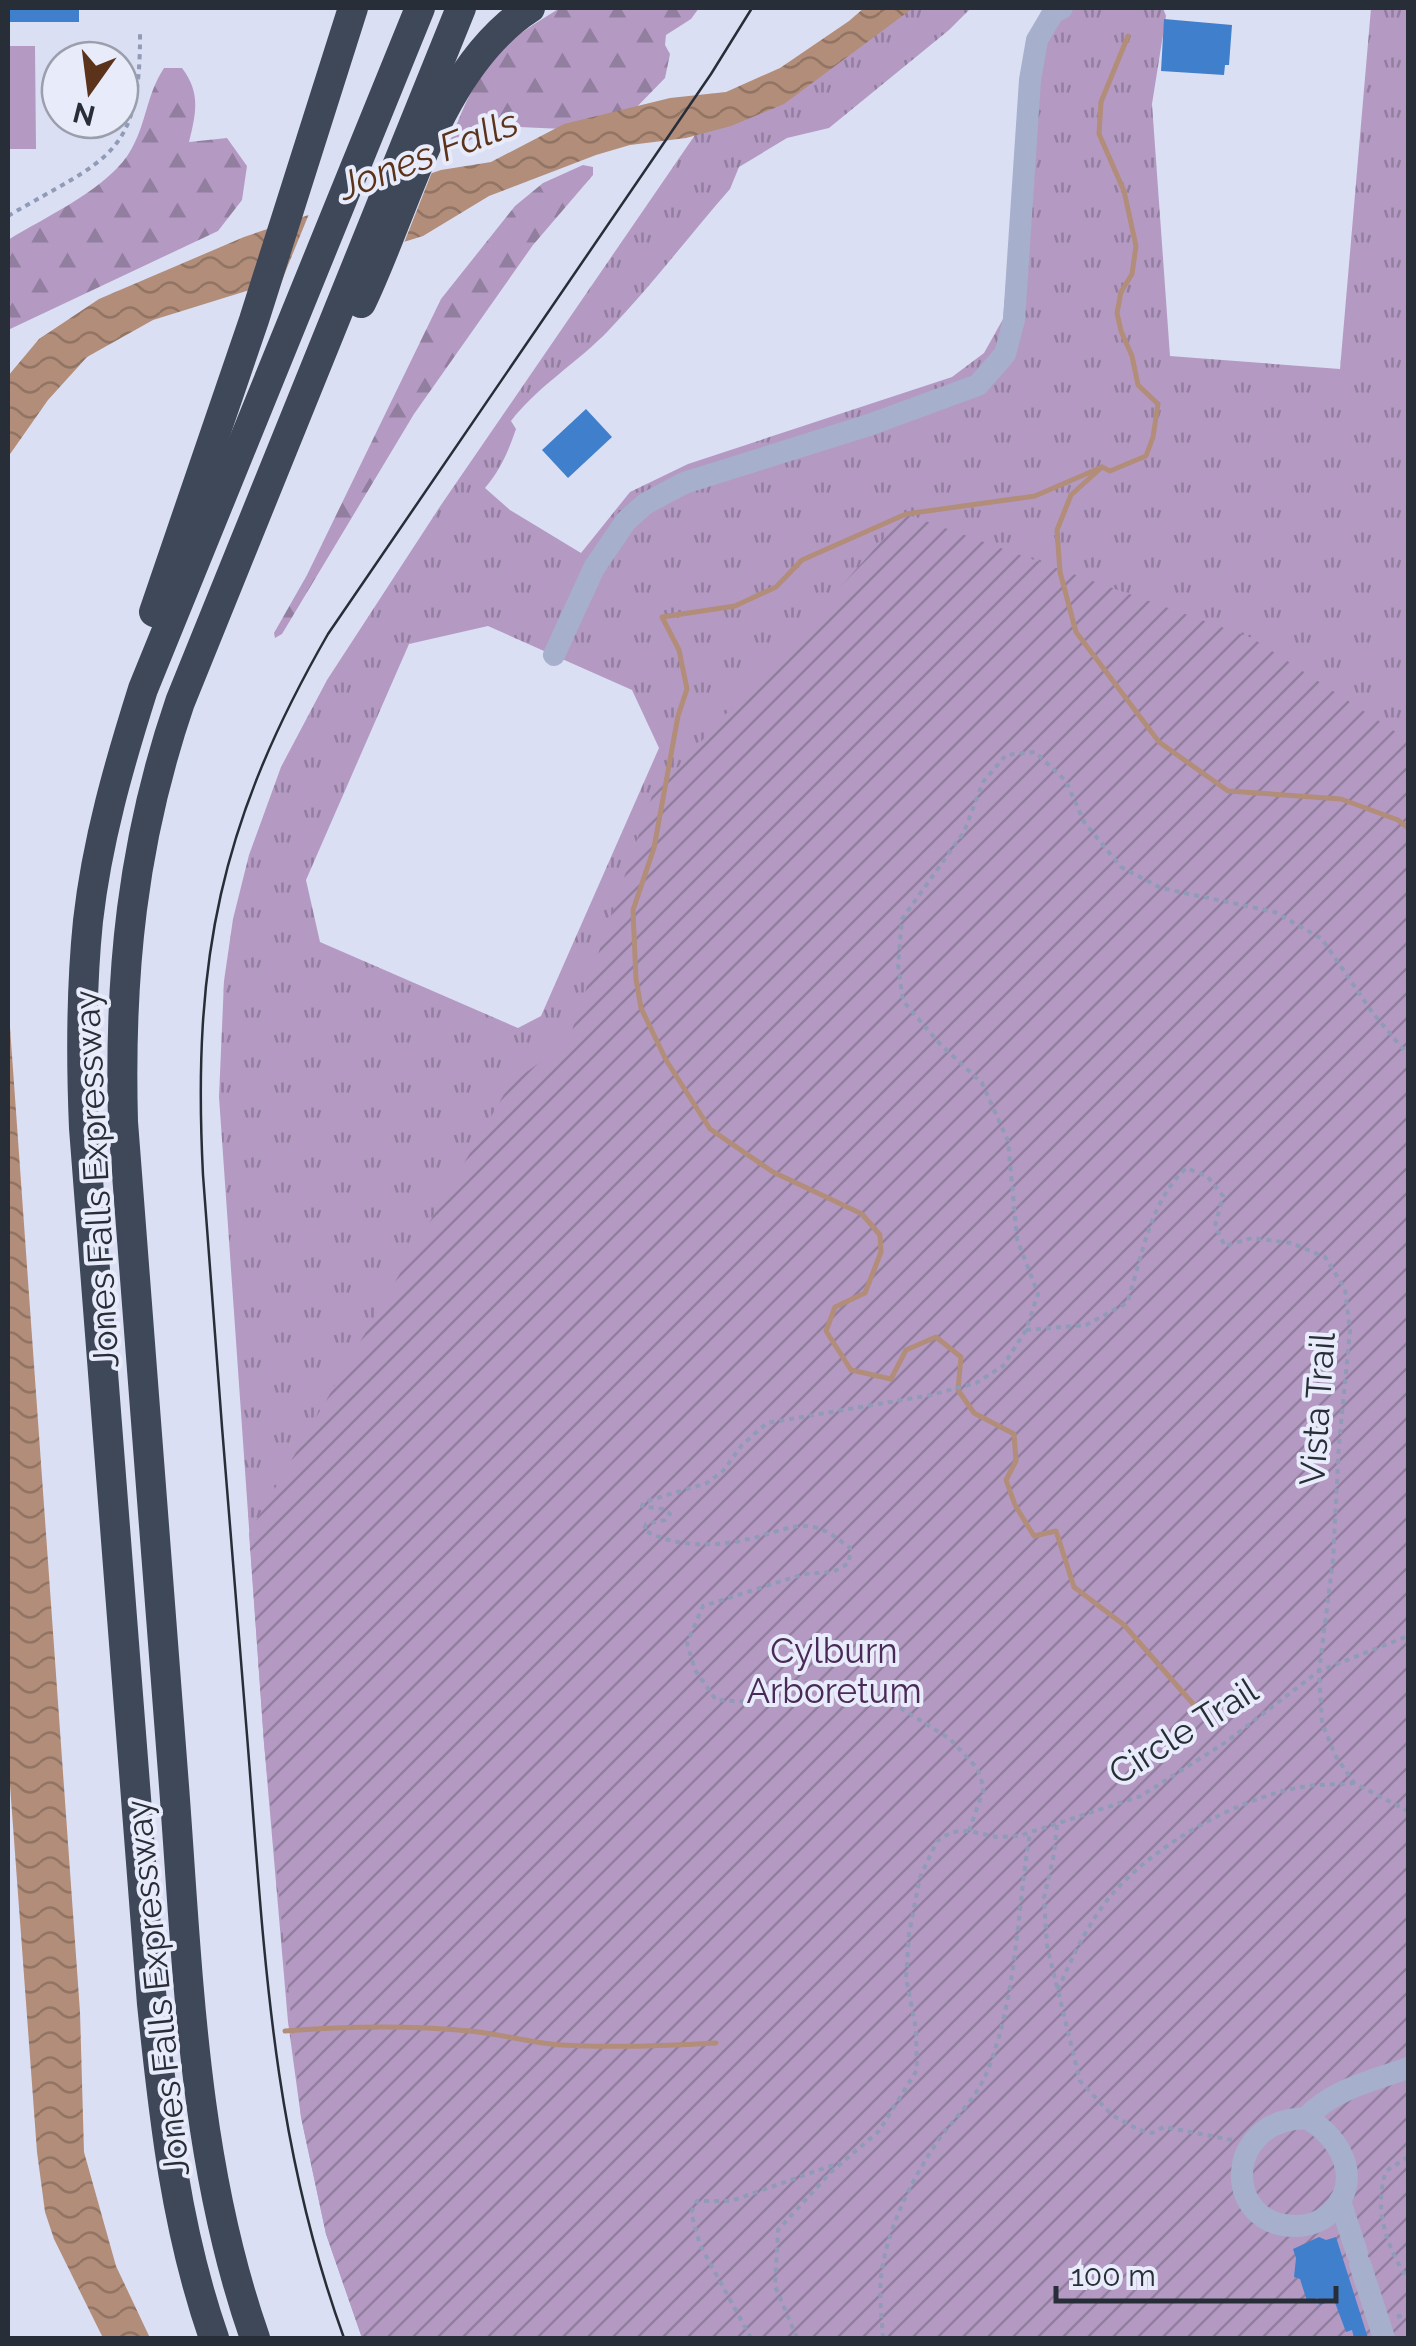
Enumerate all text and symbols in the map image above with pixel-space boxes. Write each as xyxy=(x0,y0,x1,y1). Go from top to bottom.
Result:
north arrow xyxy=(40,40,140,140)
text: N xyxy=(70,95,98,132)
water label: Jones Falls xyxy=(330,99,525,210)
street label: Jones Falls Expressway xyxy=(66,989,126,1369)
street label: Vista Trail xyxy=(1291,1330,1343,1487)
park label: Cylburn Arboretum xyxy=(746,1630,922,1711)
street label: Circle Trail xyxy=(1101,1669,1265,1793)
street label: Jones Falls Expressway xyxy=(117,1798,197,2178)
scale bar xyxy=(1056,2241,1336,2303)
text: 100 m xyxy=(1071,2258,1156,2293)

